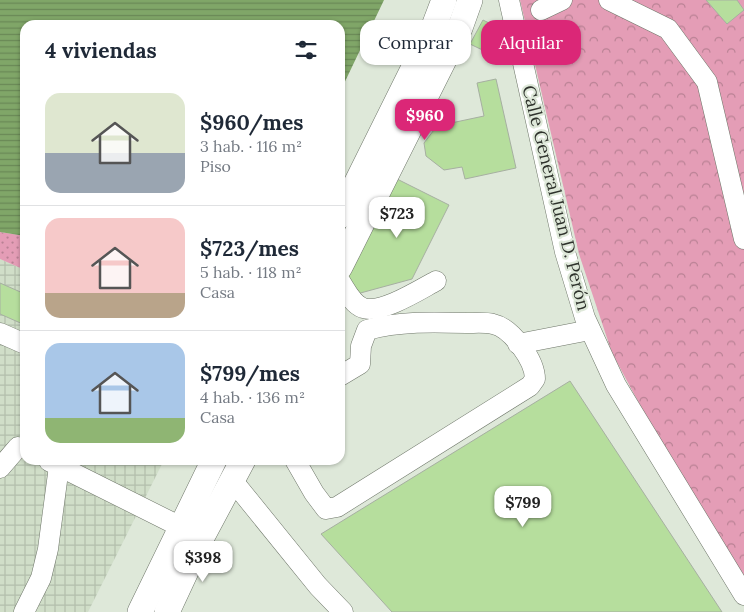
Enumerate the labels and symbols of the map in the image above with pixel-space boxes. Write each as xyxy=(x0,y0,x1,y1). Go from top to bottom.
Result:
street label: Calle General Juan D. Perón xyxy=(517,83,596,313)
pin: $960 xyxy=(395,98,455,141)
pin: $723 xyxy=(367,196,427,239)
pin: $799 xyxy=(493,486,553,528)
pin: $398 xyxy=(173,540,233,583)

